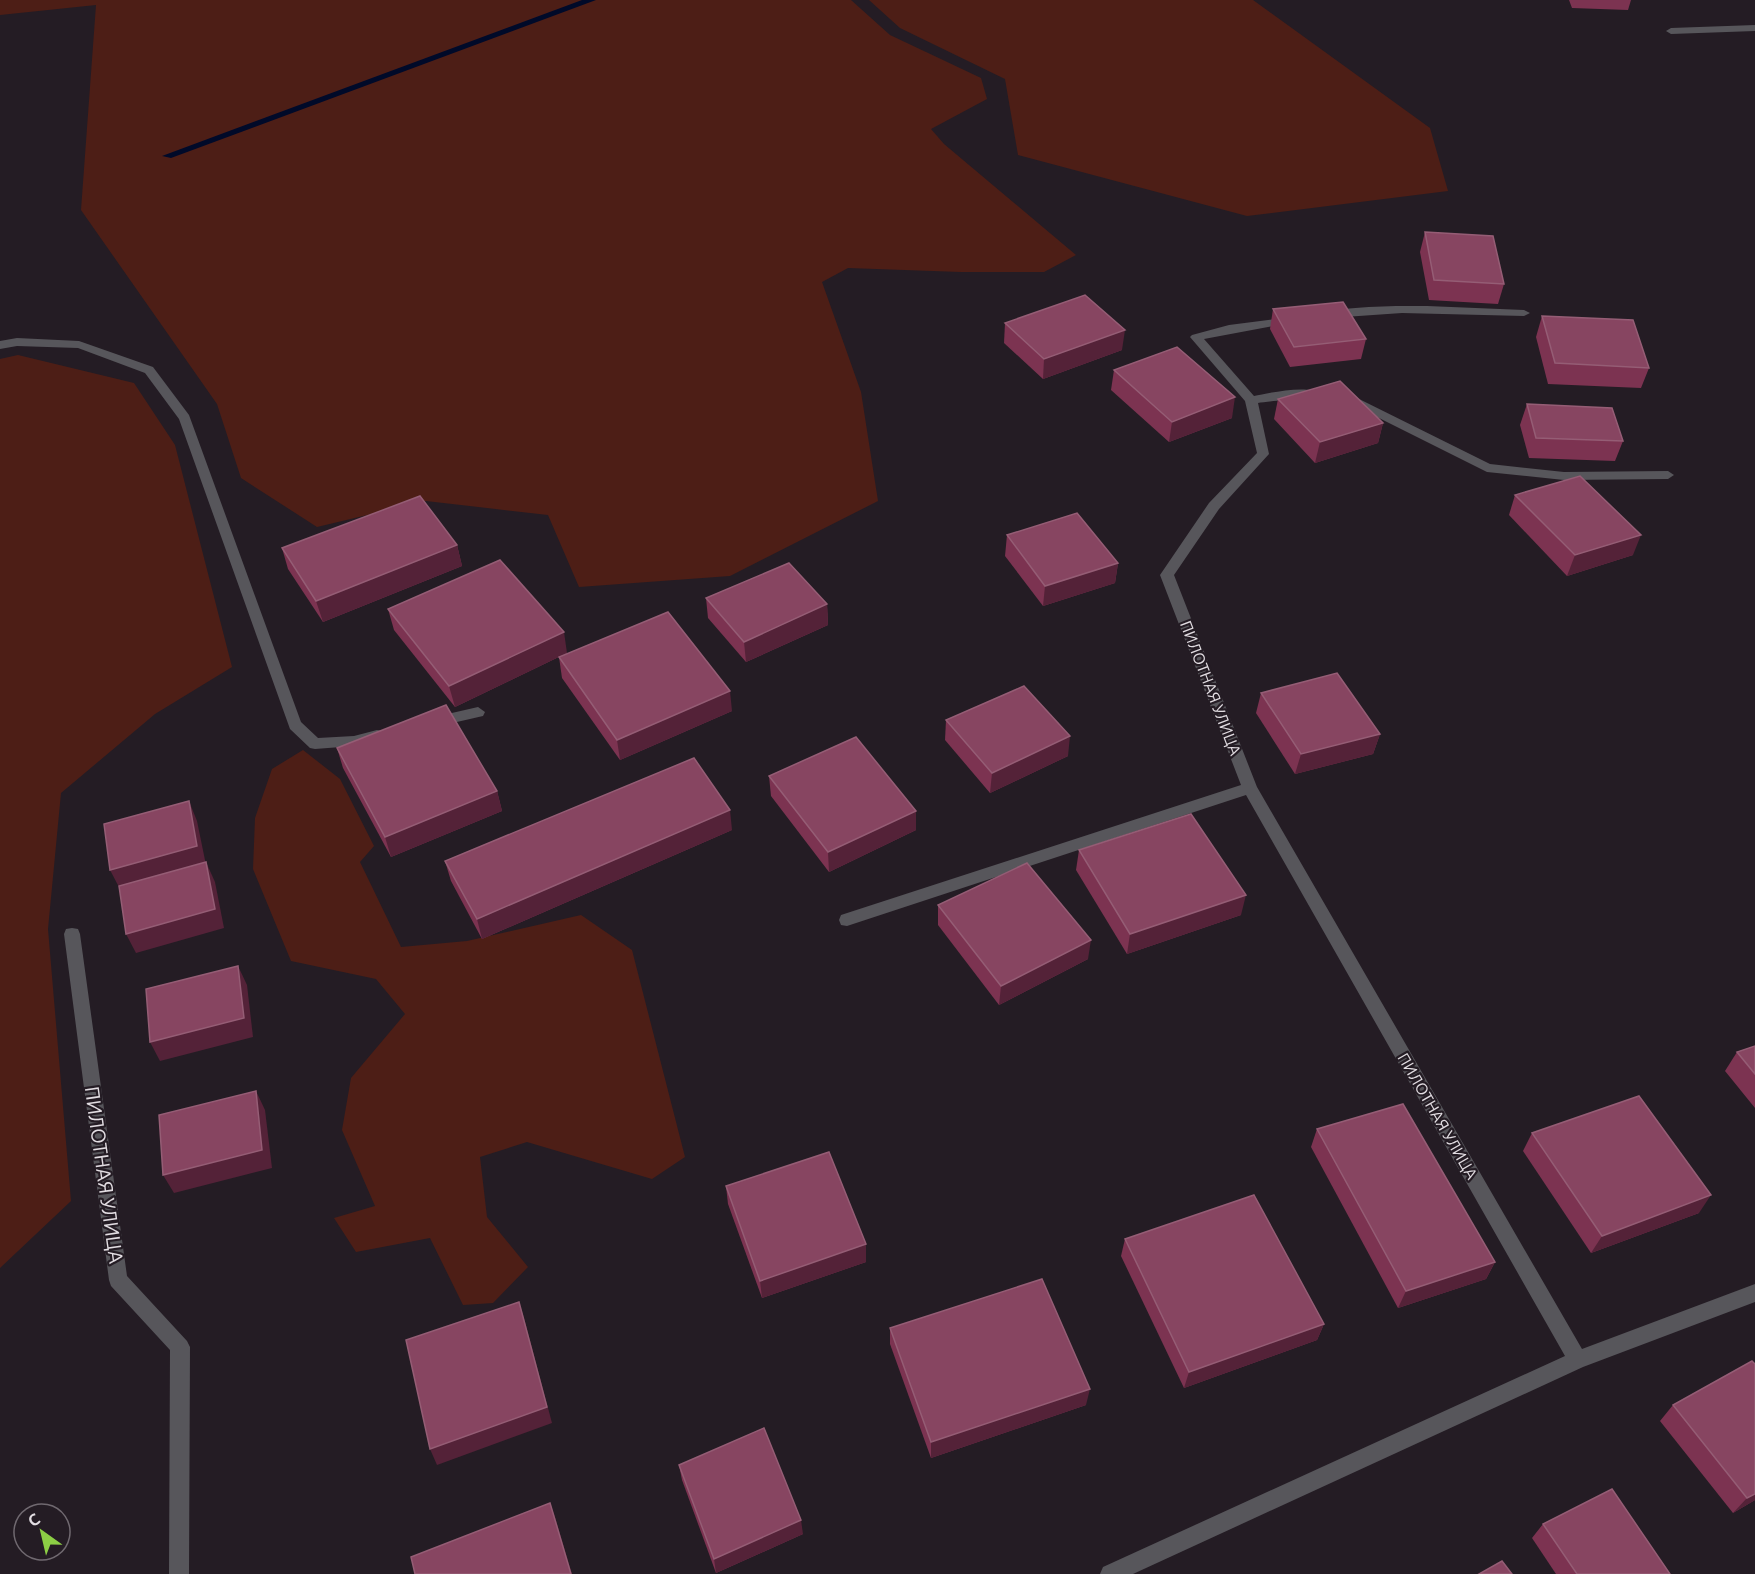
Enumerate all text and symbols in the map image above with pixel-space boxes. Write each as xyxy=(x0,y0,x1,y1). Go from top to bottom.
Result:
street label: ПИЛОТНАЯ УЛИЦА xyxy=(1177,618,1245,758)
street label: ПИЛОТНАЯ УЛИЦА xyxy=(1395,1050,1482,1183)
street label: ПИЛОТНАЯ УЛИЦА xyxy=(81,1085,128,1265)
north arrow xyxy=(12,1502,72,1562)
text: С xyxy=(24,1509,43,1530)

